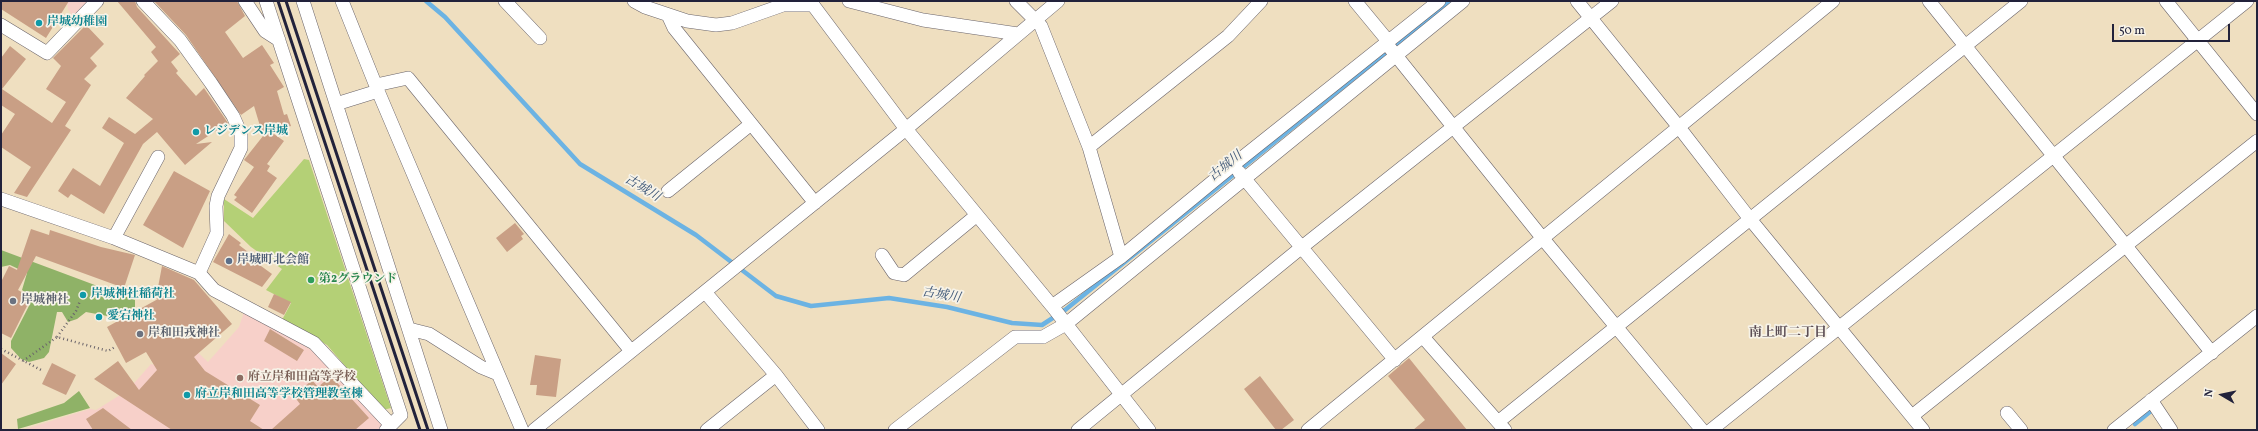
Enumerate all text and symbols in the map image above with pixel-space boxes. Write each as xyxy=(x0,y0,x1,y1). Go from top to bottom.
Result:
place label: 岸城幼稚園 xyxy=(47,16,107,30)
scale bar xyxy=(2114,16,2232,42)
marker: 岸城幼稚園 xyxy=(34,18,44,28)
text: 50 m xyxy=(2119,23,2145,39)
place label: レジデンス岸城 xyxy=(204,125,288,139)
marker: レジデンス岸城 xyxy=(191,127,201,137)
water label: 古城川 xyxy=(1206,149,1246,185)
water label: 古城川 xyxy=(621,172,663,206)
place label: 岸城町北会館 xyxy=(237,254,309,268)
marker: 岸城町北会館 xyxy=(224,256,234,266)
place label: 第2グラウンド xyxy=(319,273,397,287)
marker: 第2グラウンド xyxy=(306,275,316,285)
water label: 古城川 xyxy=(920,285,962,307)
place label: 岸城神社稲荷社 xyxy=(91,288,175,302)
marker: 岸城神社稲荷社 xyxy=(78,290,88,300)
place label: 岸城神社 xyxy=(21,294,69,308)
marker: 岸城神社 xyxy=(8,296,18,306)
place label: 愛宕神社 xyxy=(107,310,155,324)
marker: 愛宕神社 xyxy=(94,312,104,322)
district label: 南上町二丁目 xyxy=(1749,326,1827,342)
place label: 岸和田戎神社 xyxy=(148,327,220,341)
marker: 岸和田戎神社 xyxy=(135,329,145,339)
place label: 府立岸和田高等学校 xyxy=(248,371,356,385)
marker: 府立岸和田高等学校 xyxy=(235,373,245,383)
north arrow xyxy=(2202,375,2242,415)
place label: 府立岸和田高等学校管理教室棟 xyxy=(195,388,363,402)
text: N xyxy=(2202,388,2218,398)
marker: 府立岸和田高等学校管理教室棟 xyxy=(182,390,192,400)

